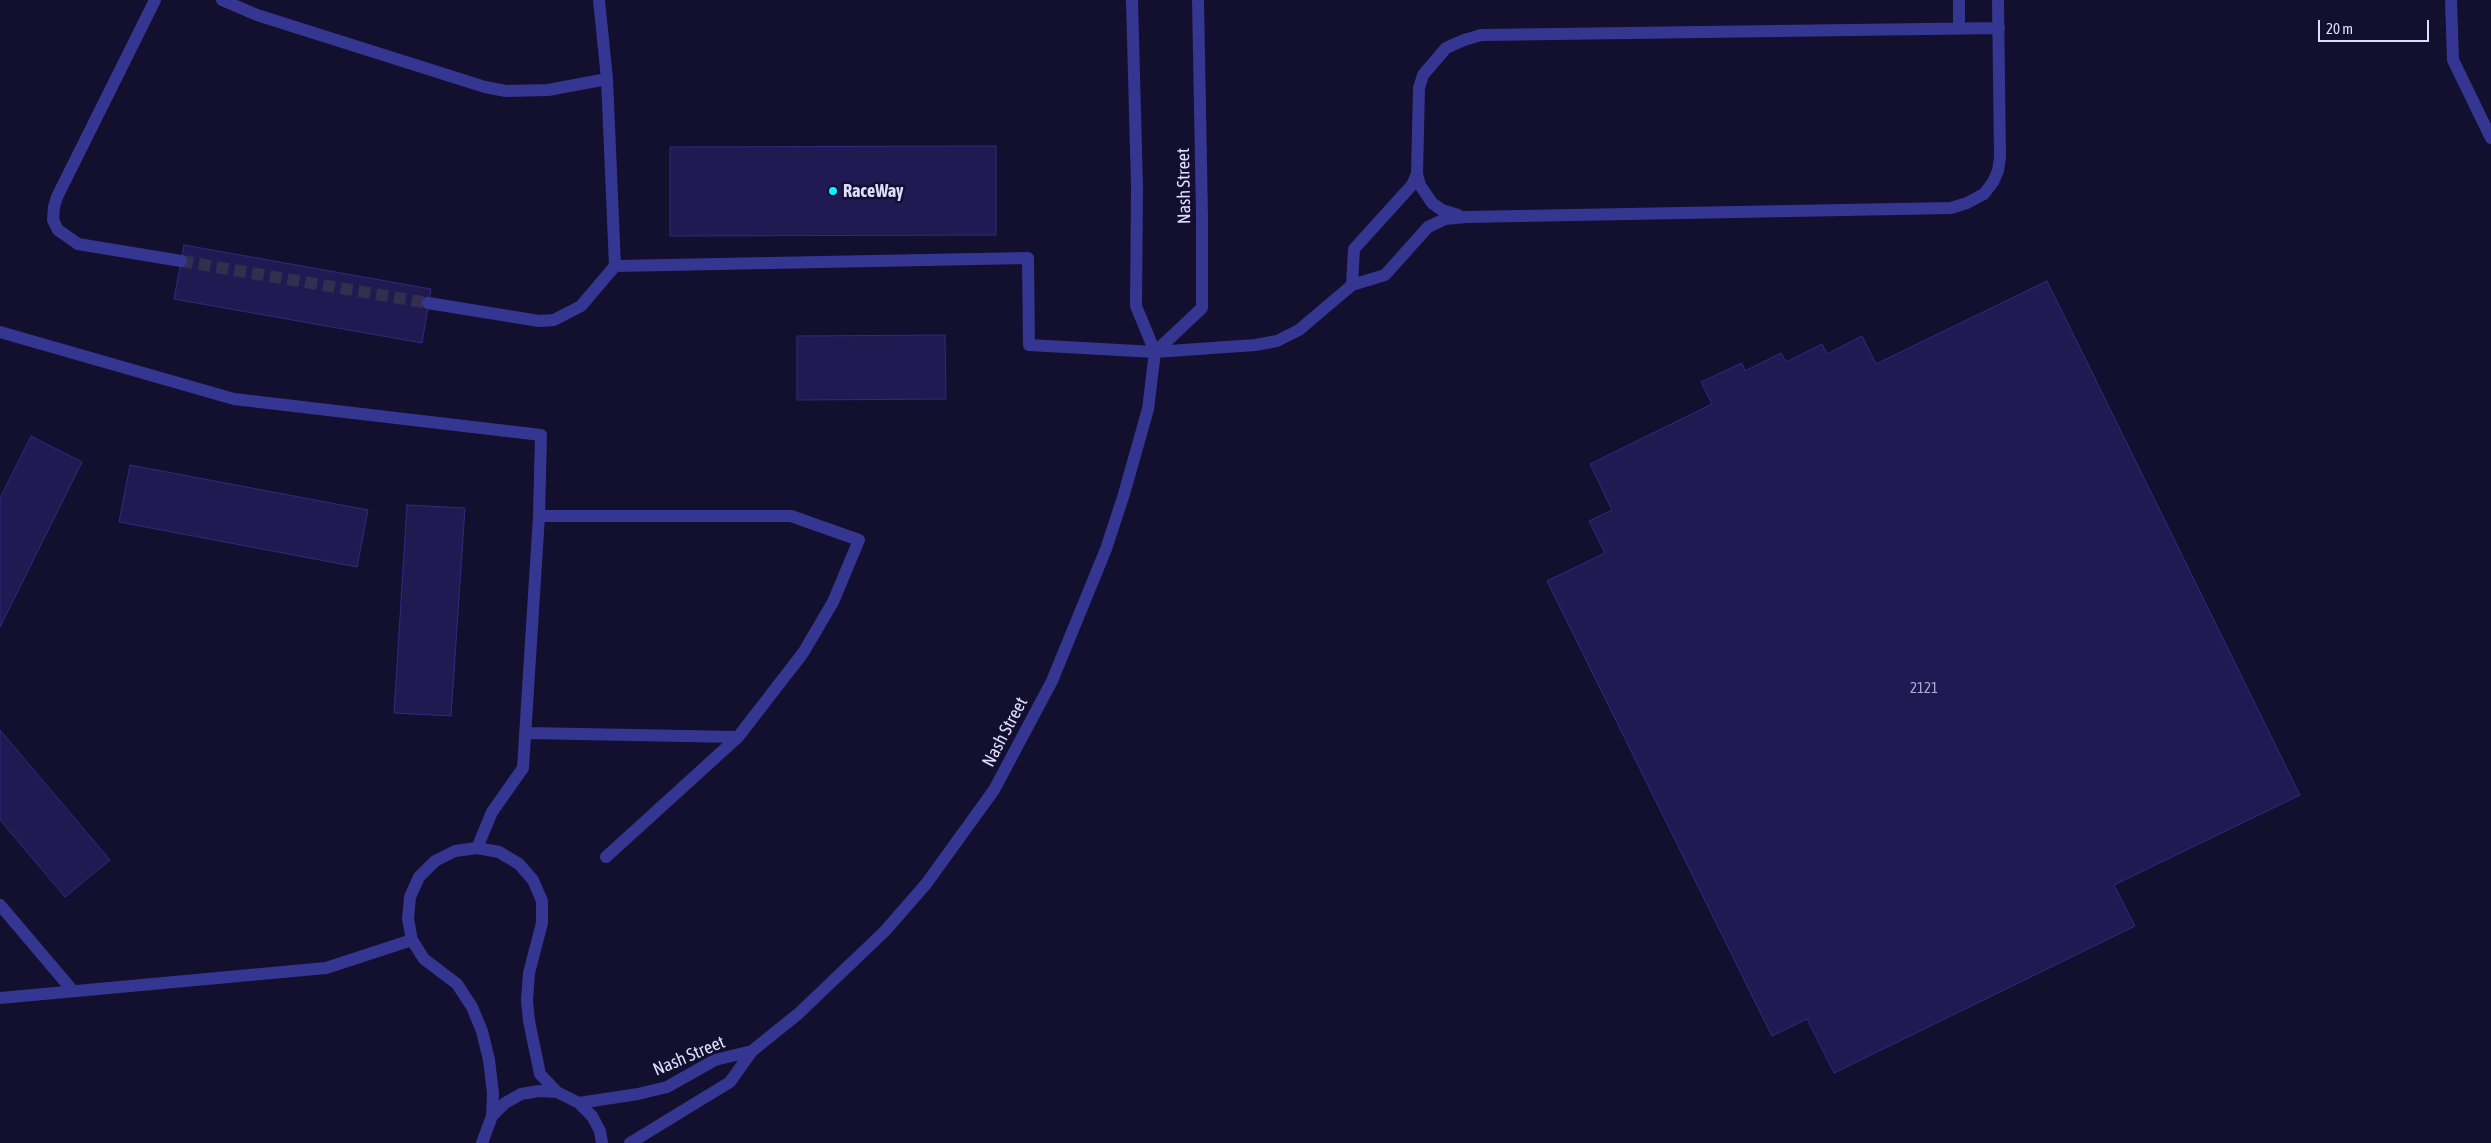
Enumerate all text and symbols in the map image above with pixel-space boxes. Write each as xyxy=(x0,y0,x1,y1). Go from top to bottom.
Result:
scale bar xyxy=(2321,10,2432,42)
text: 20 m xyxy=(2326,20,2353,37)
street label: Nash Street xyxy=(1173,148,1195,224)
place label: RaceWay xyxy=(843,180,903,202)
marker: RaceWay xyxy=(827,185,839,197)
house number: 2121 xyxy=(1910,679,1938,697)
street label: Nash Street xyxy=(978,693,1032,771)
street label: Nash Street xyxy=(650,1031,728,1081)

